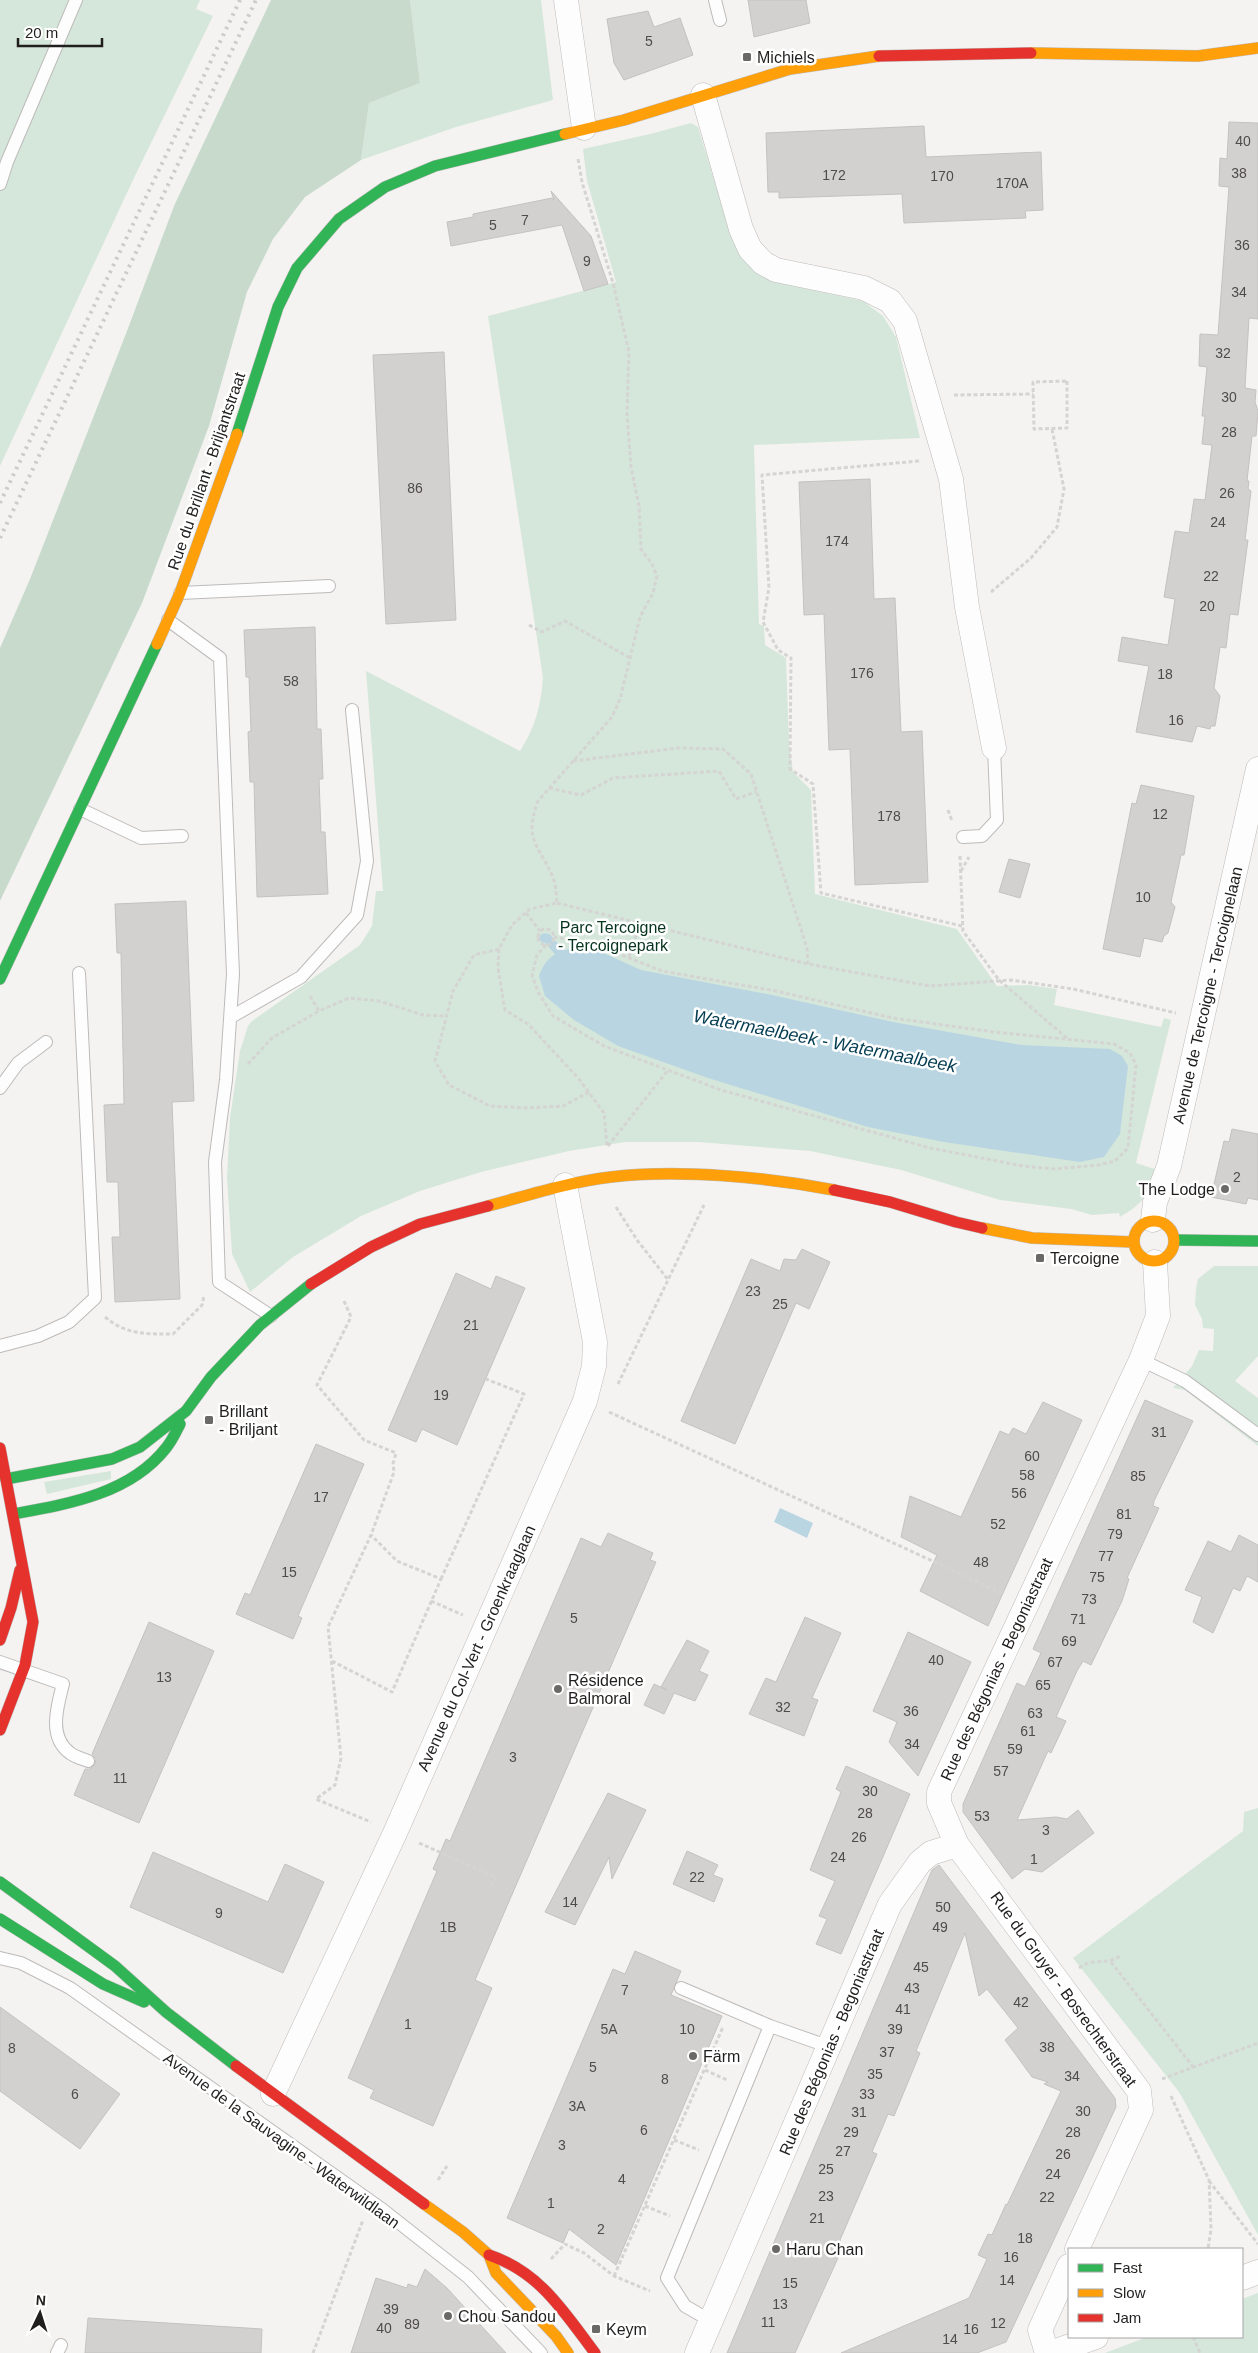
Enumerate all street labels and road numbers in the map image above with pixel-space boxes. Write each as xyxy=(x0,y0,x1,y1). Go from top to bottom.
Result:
street label: Rue du Brillant - Briljantstraat xyxy=(165,370,249,572)
street label: Avenue de Tercoigne - Tercoignelaan xyxy=(1170,865,1245,1125)
street label: Avenue du Col-Vert - Groenkraaglaan xyxy=(414,1523,539,1774)
street label: Rue des Bégonias - Begoniastraat xyxy=(937,1555,1056,1783)
street label: Rue du Gruyer - Bosrechterstraat xyxy=(987,1889,1140,2090)
street label: Rue des Bégonias - Begoniastraat xyxy=(776,1926,887,2158)
street label: Avenue de la Sauvagine - Waterwildlaan xyxy=(160,2049,403,2232)

